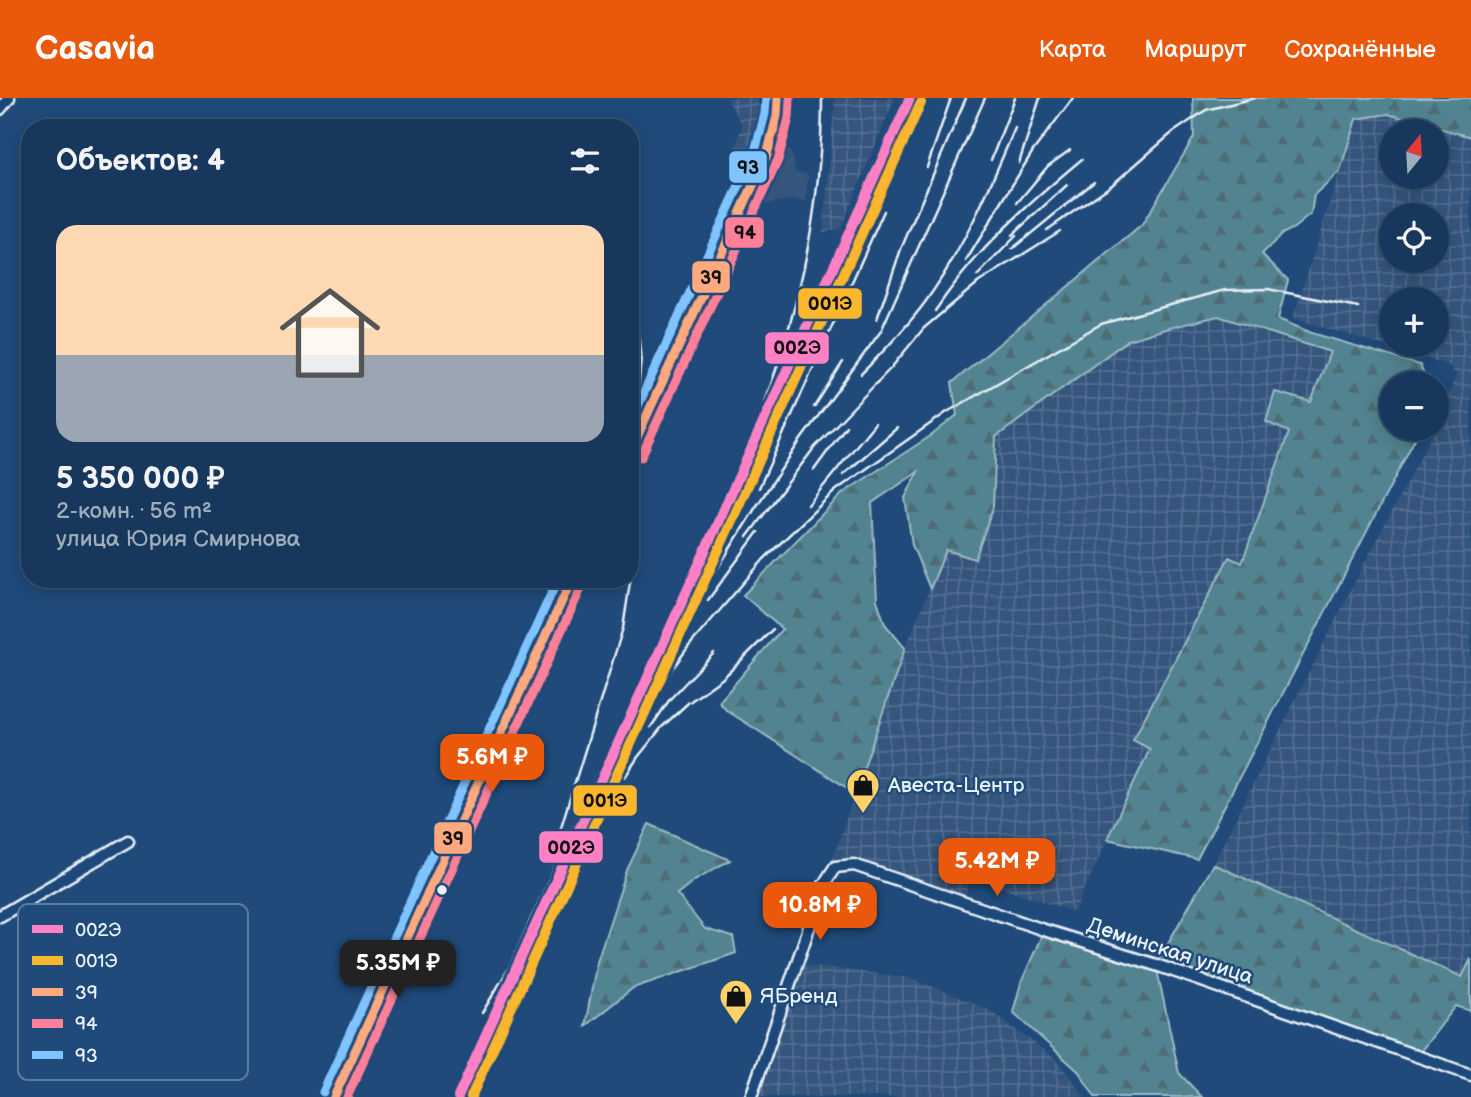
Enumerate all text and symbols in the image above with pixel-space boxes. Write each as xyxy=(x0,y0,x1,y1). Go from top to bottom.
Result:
text: Casavia xyxy=(35,29,155,69)
text: Карта xyxy=(1039,35,1106,64)
text: Маршрут xyxy=(1144,35,1246,64)
text: Сохранённые xyxy=(1284,35,1436,64)
north arrow xyxy=(1379,119,1449,189)
map controls xyxy=(1379,119,1449,441)
icon: filters xyxy=(566,142,604,180)
text: Объектов: 4 xyxy=(56,143,225,179)
line badge: 93 xyxy=(728,150,768,184)
text: 93 xyxy=(737,157,759,180)
button: locate xyxy=(1379,203,1449,273)
line badge: 94 xyxy=(724,216,765,249)
text: 94 xyxy=(734,222,756,245)
line badge: 39 xyxy=(691,260,731,294)
text: 39 xyxy=(700,267,722,290)
icon: home xyxy=(267,270,393,396)
line badge: 001Э xyxy=(797,287,863,320)
button: + xyxy=(1379,287,1449,357)
text: 001Э xyxy=(808,293,852,316)
line badge: 002Э xyxy=(764,331,830,365)
text: 002Э xyxy=(773,337,821,360)
button: − xyxy=(1379,371,1449,441)
text: 5 350 000 ₽ xyxy=(56,461,225,497)
text: 2-комн. · 56 m² xyxy=(56,497,212,525)
text: улица Юрия Смирнова xyxy=(56,525,300,553)
pin: 5.6M ₽ xyxy=(435,734,549,794)
text: 5.6M ₽ xyxy=(456,743,528,771)
shop icon: Авеста-Центр xyxy=(844,766,882,815)
place label: Авеста-Центр xyxy=(887,773,1025,798)
line badge: 001Э xyxy=(572,784,638,817)
text: 001Э xyxy=(583,790,627,813)
line badge: 39 xyxy=(433,821,473,855)
text: 39 xyxy=(442,828,464,851)
line badge: 002Э xyxy=(538,830,604,864)
text: 002Э xyxy=(547,837,595,860)
pin: 5.42M ₽ xyxy=(932,838,1062,898)
text: 5.42M ₽ xyxy=(954,847,1040,875)
pin: 10.8M ₽ xyxy=(755,882,885,942)
unlabelled marker xyxy=(435,883,449,897)
text: 10.8M ₽ xyxy=(779,891,861,919)
legend xyxy=(18,904,248,1080)
street label: Деминская улица xyxy=(1084,912,1257,990)
text: 002Э xyxy=(75,919,122,942)
pin: 5.35M ₽ xyxy=(333,940,463,1000)
text: 5.35M ₽ xyxy=(356,949,440,977)
text: 001Э xyxy=(75,950,118,973)
shop icon: ЯБренд xyxy=(717,977,755,1026)
text: 39 xyxy=(75,982,98,1005)
place label: ЯБренд xyxy=(760,984,838,1009)
text: 94 xyxy=(75,1013,98,1036)
text: 93 xyxy=(75,1045,98,1068)

